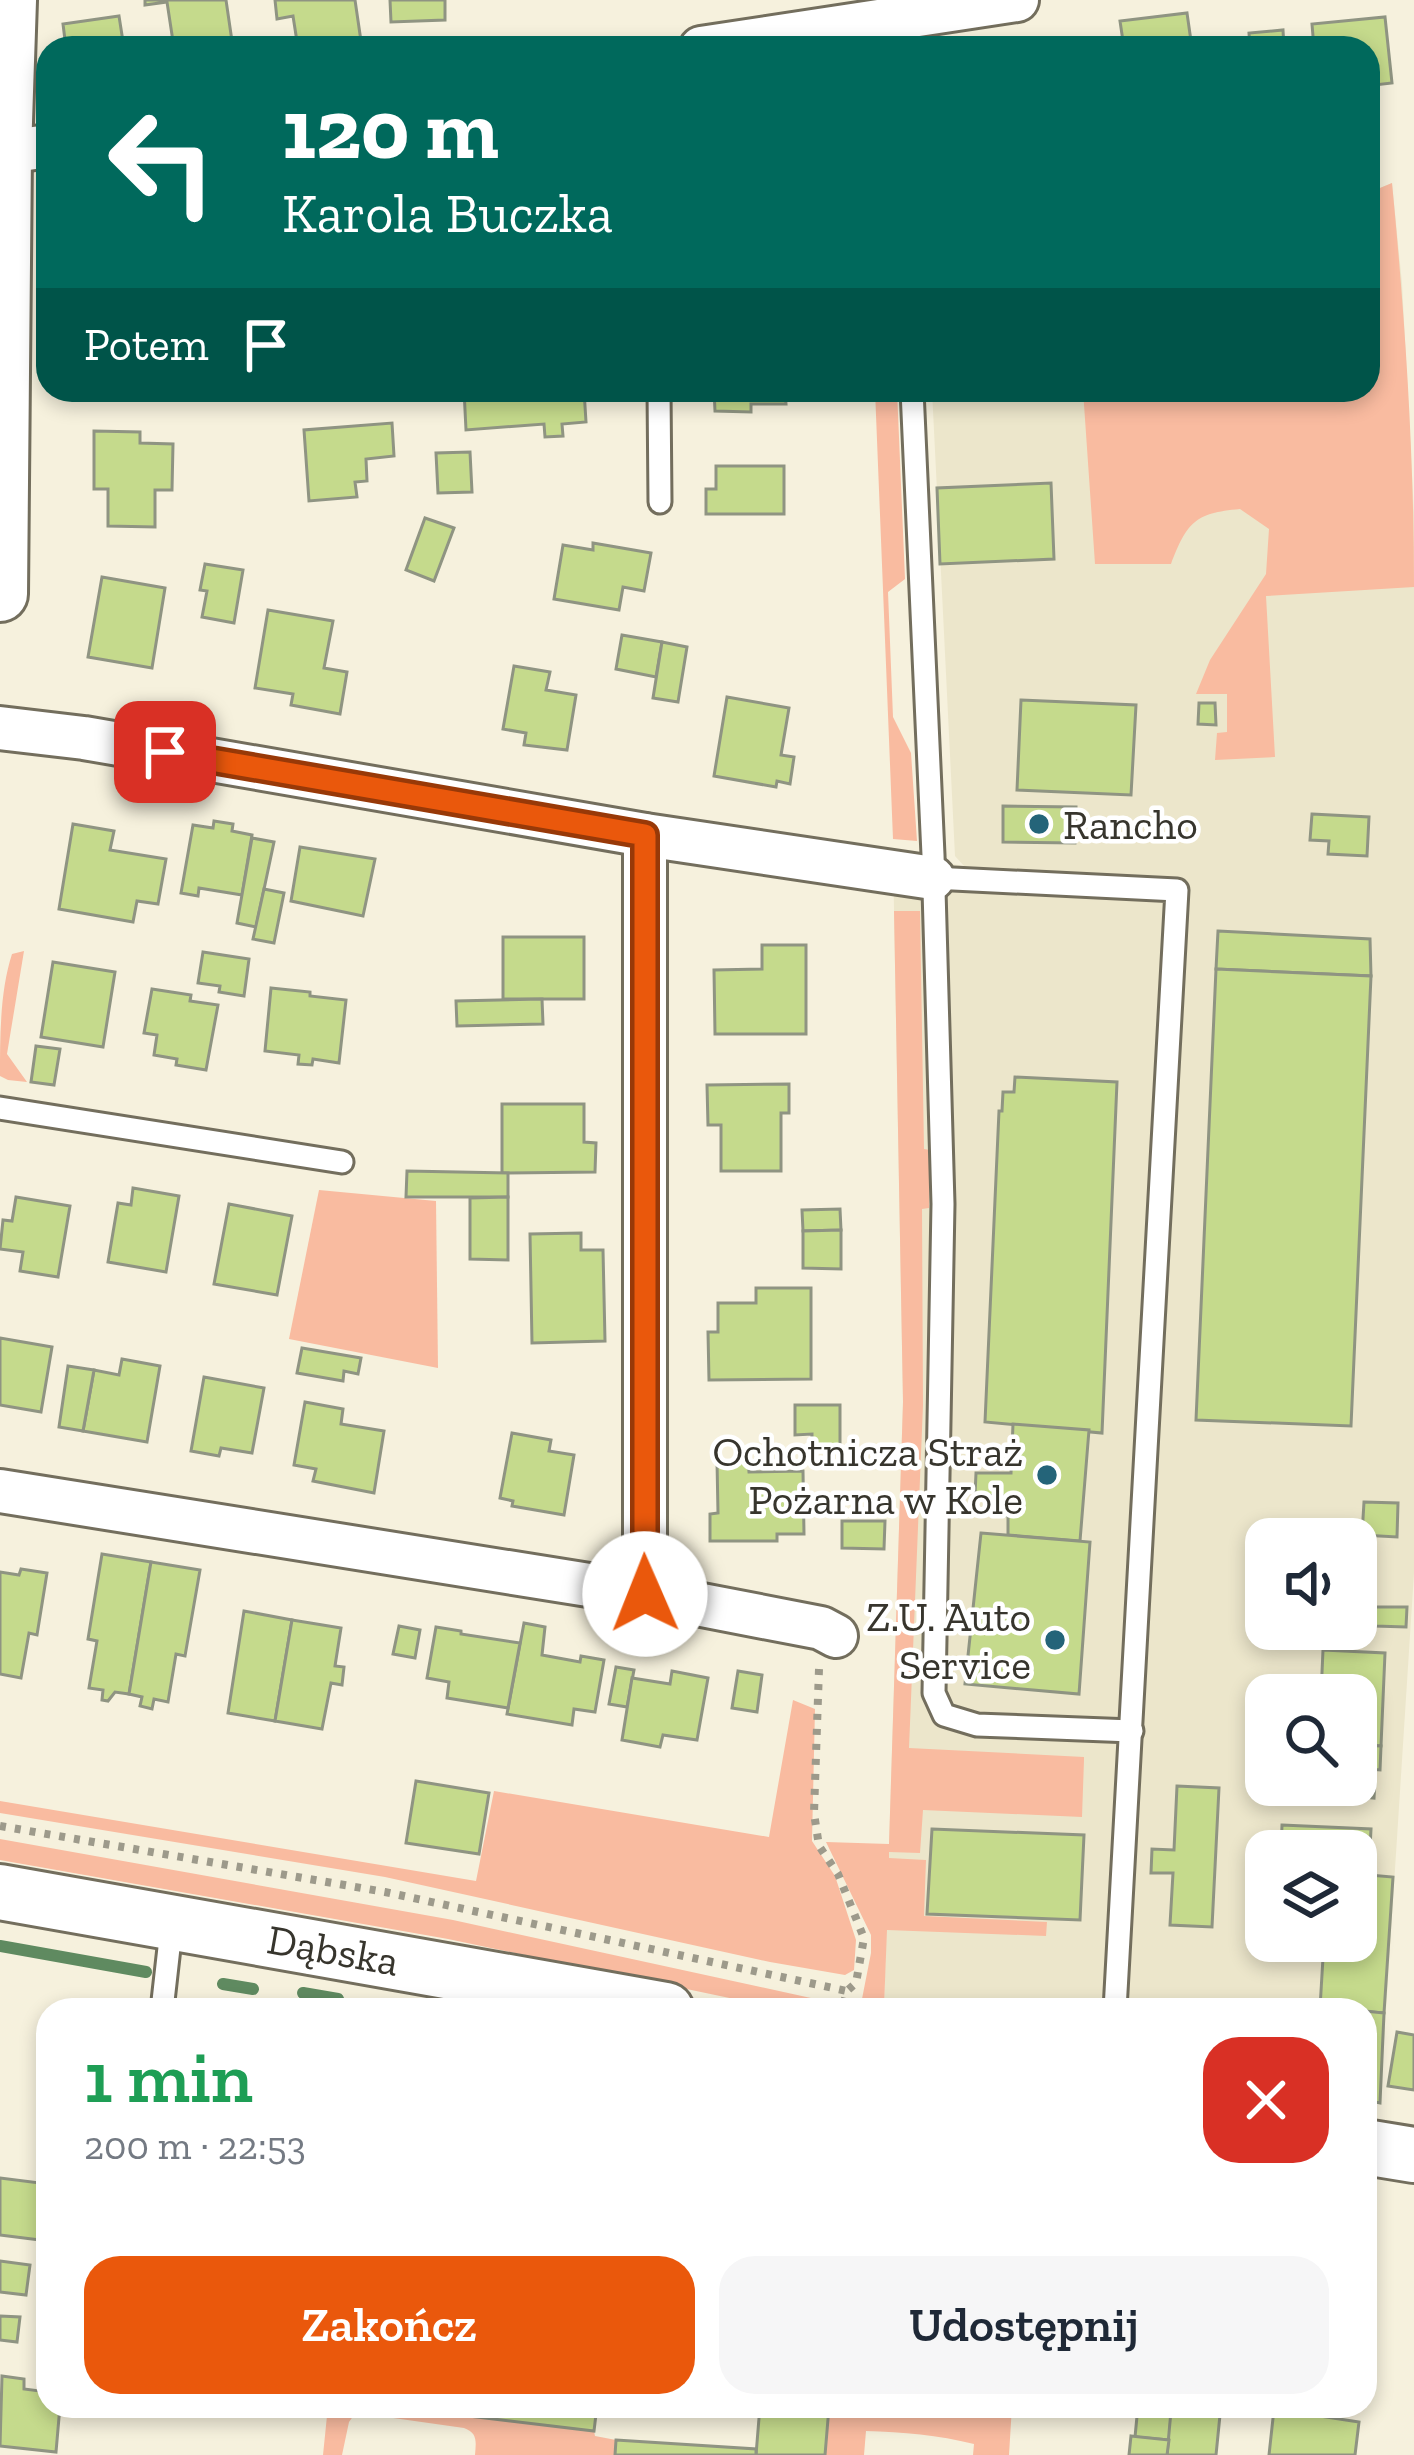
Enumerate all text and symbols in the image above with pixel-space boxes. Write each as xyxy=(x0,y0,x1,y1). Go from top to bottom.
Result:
text: 120 m xyxy=(282,79,499,180)
icon: left xyxy=(84,84,240,240)
text: Karola Buczka xyxy=(282,181,613,246)
icon: arrive xyxy=(233,312,299,378)
text: Potem xyxy=(84,318,209,372)
pin xyxy=(114,701,216,803)
icon: arrive xyxy=(132,719,198,785)
place label: Rancho xyxy=(1063,799,1198,850)
marker: Rancho xyxy=(1026,811,1052,837)
place label: Ochotnicza Straż Pożarna w Kole xyxy=(712,1426,1023,1525)
marker: Ochotnicza Straż Pożarna w Kole xyxy=(1034,1462,1060,1488)
map controls xyxy=(1245,1518,1377,1962)
button: sound xyxy=(1245,1518,1377,1650)
position arrow xyxy=(582,1531,708,1657)
place label: Z.U. Auto Service xyxy=(866,1591,1031,1690)
marker: Z.U. Auto Service xyxy=(1042,1627,1068,1653)
button: search xyxy=(1245,1674,1377,1806)
button: layers xyxy=(1245,1830,1377,1962)
street label: Dąbska xyxy=(263,1913,403,1987)
text: 1 min xyxy=(84,2034,253,2120)
button: close xyxy=(1203,2037,1329,2163)
text: 200 m · 22:53 xyxy=(84,2122,306,2169)
button: Zakończ xyxy=(84,2256,695,2394)
button: Udostępnij xyxy=(719,2256,1329,2394)

